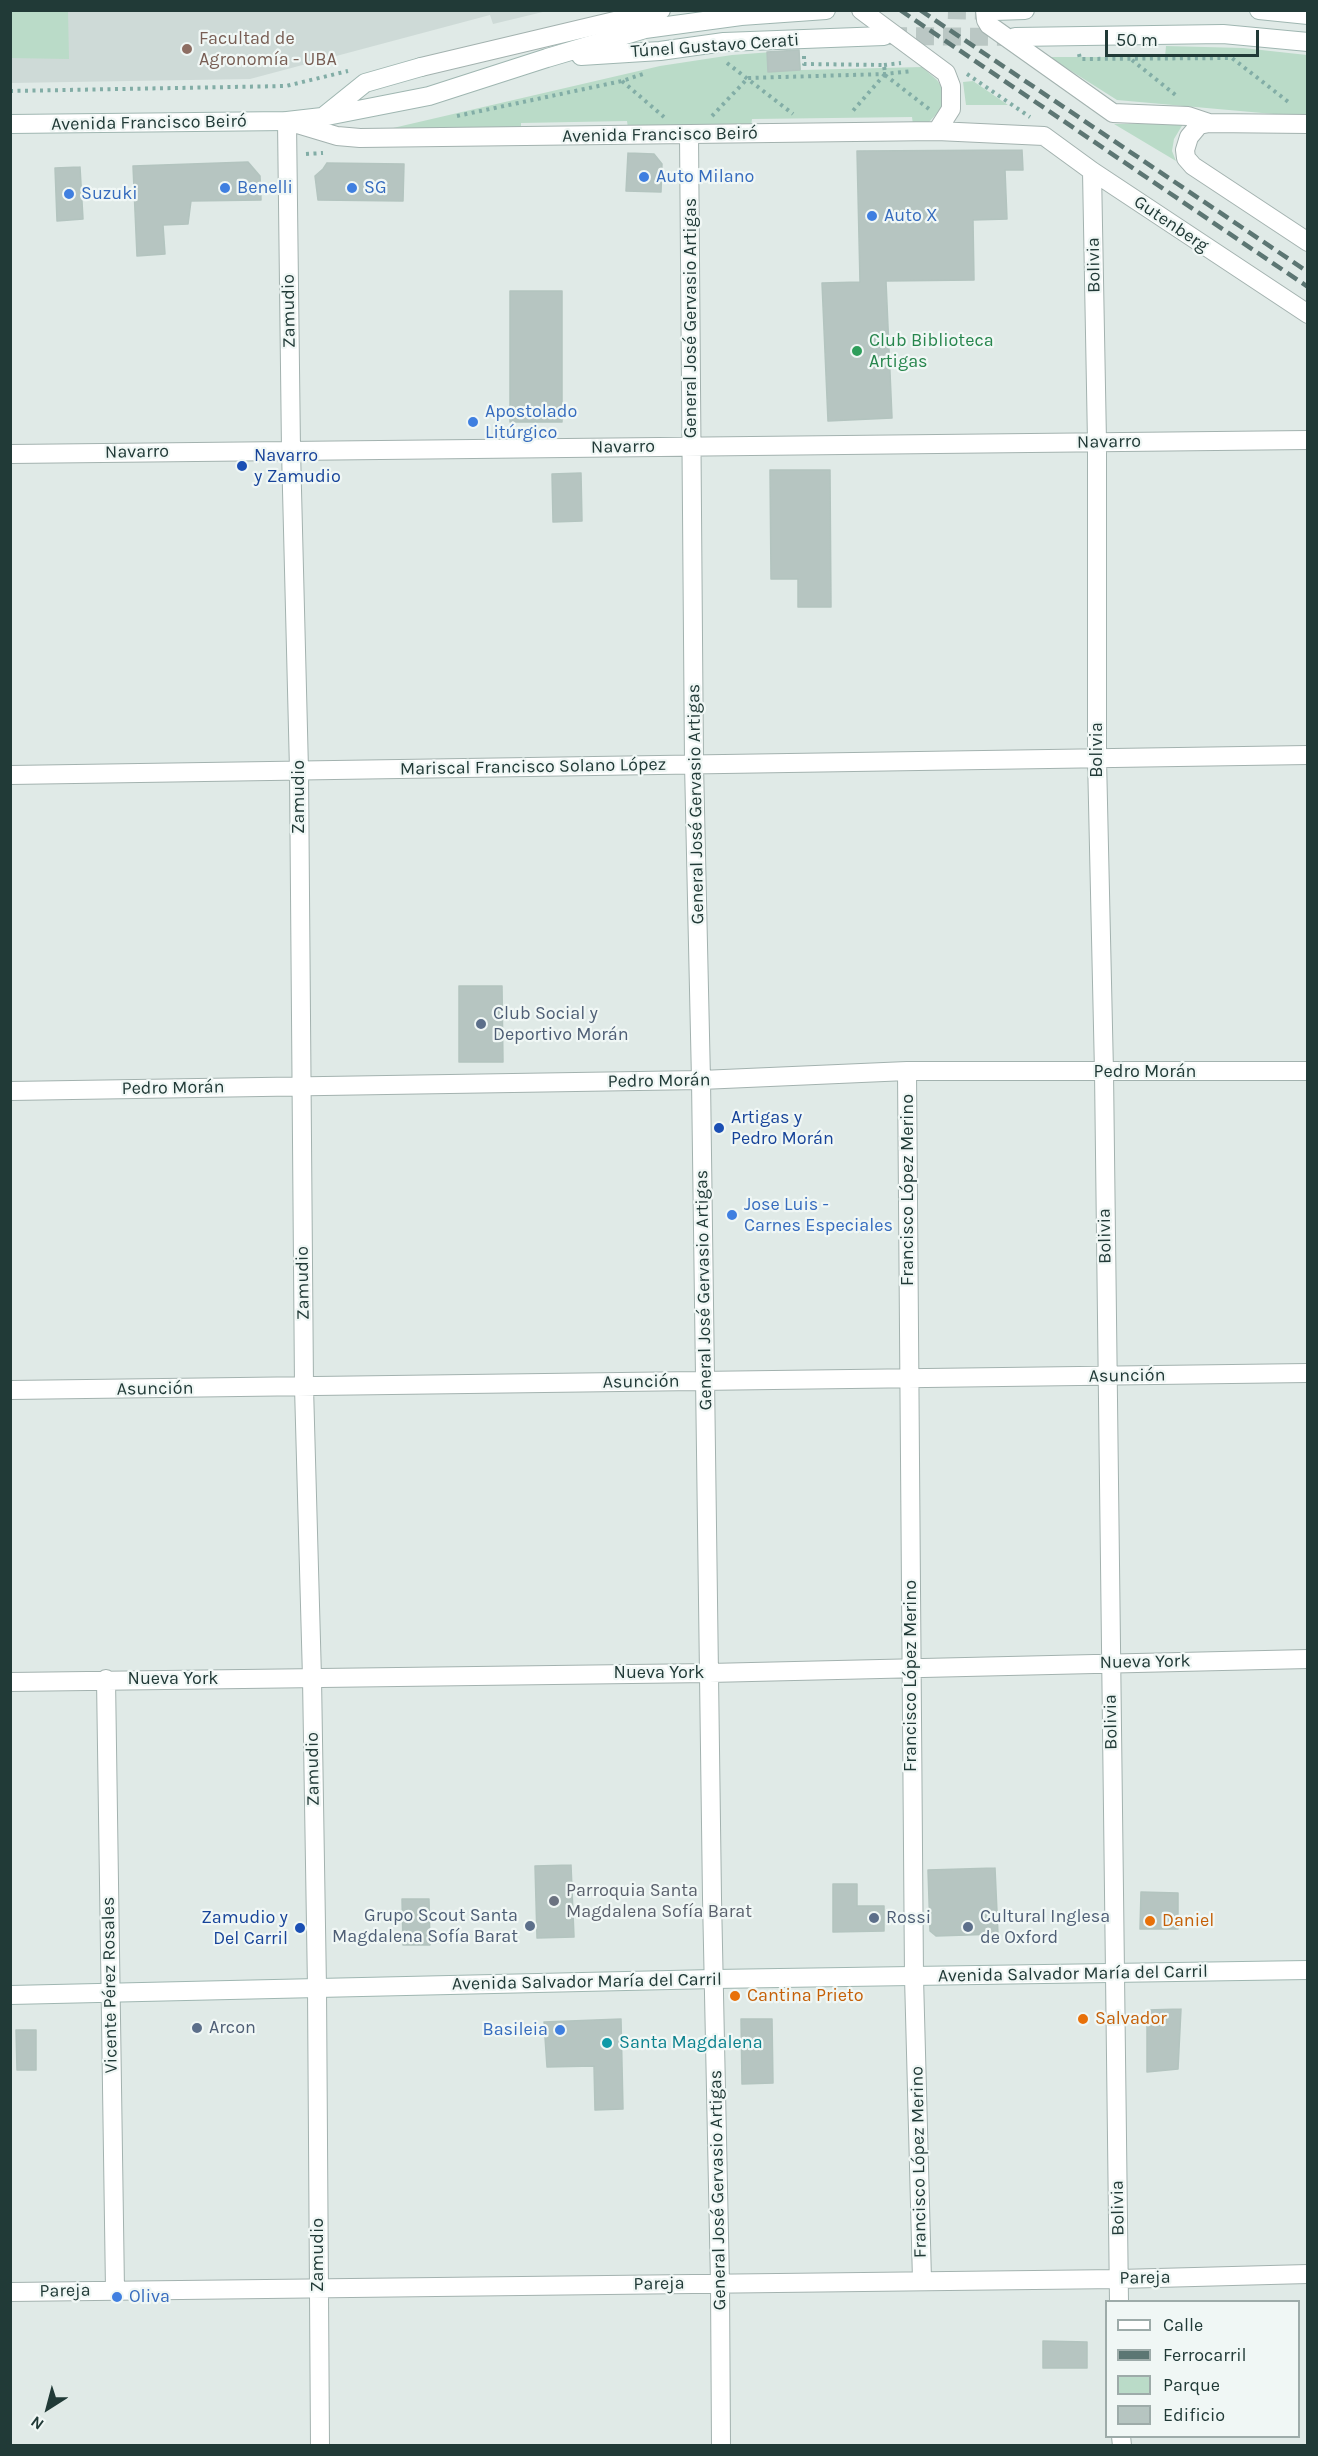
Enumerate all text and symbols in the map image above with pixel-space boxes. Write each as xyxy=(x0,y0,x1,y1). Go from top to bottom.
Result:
scale bar xyxy=(1108,18,1262,56)
place label: Facultad de Agronomía - UBA xyxy=(199,28,337,70)
street label: Túnel Gustavo Cerati xyxy=(630,29,800,63)
text: 50 m xyxy=(1116,29,1158,51)
marker: Facultad de Agronomía - UBA xyxy=(180,42,194,56)
street label: Avenida Francisco Beiró xyxy=(51,110,247,136)
street label: Avenida Francisco Beiró xyxy=(562,122,758,148)
place label: Auto Milano xyxy=(656,166,754,188)
marker: Auto Milano xyxy=(637,170,651,184)
place label: Benelli xyxy=(237,177,293,199)
place label: SG xyxy=(364,177,386,199)
marker: Benelli xyxy=(218,181,232,195)
marker: SG xyxy=(345,181,359,195)
place label: Suzuki xyxy=(81,183,138,205)
marker: Suzuki xyxy=(62,187,76,201)
street label: Gutenberg xyxy=(1129,191,1213,257)
street label: General José Gervasio Artigas xyxy=(680,198,702,438)
place label: Auto X xyxy=(884,205,938,227)
marker: Auto X xyxy=(865,209,879,223)
street label: Bolivia xyxy=(1083,237,1105,293)
street label: Zamudio xyxy=(278,274,300,348)
place label: Club Biblioteca Artigas xyxy=(869,330,994,372)
marker: Club Biblioteca Artigas xyxy=(850,344,864,358)
place label: Apostolado Litúrgico xyxy=(485,401,577,444)
marker: Apostolado Litúrgico xyxy=(466,415,480,429)
street label: Navarro xyxy=(1077,431,1141,453)
street label: Navarro xyxy=(591,436,655,458)
street label: Navarro xyxy=(105,441,169,463)
place label: Navarro y Zamudio xyxy=(254,445,341,488)
marker: Navarro y Zamudio xyxy=(235,459,249,473)
street label: General José Gervasio Artigas xyxy=(683,684,709,924)
street label: Bolivia xyxy=(1086,722,1108,778)
street label: Mariscal Francisco Solano López xyxy=(400,754,666,780)
street label: Zamudio xyxy=(288,760,310,834)
place label: Club Social y Deportivo Morán xyxy=(493,1003,629,1046)
marker: Club Social y Deportivo Morán xyxy=(474,1017,488,1031)
street label: Pedro Morán xyxy=(1094,1061,1196,1083)
street label: Pedro Morán xyxy=(607,1069,711,1093)
street label: Pedro Morán xyxy=(121,1076,225,1100)
street label: Francisco López Merino xyxy=(897,1094,919,1286)
place label: Artigas y Pedro Morán xyxy=(731,1107,834,1150)
marker: Artigas y Pedro Morán xyxy=(712,1121,726,1135)
street label: General José Gervasio Artigas xyxy=(691,1170,717,1410)
place label: Jose Luis - Carnes Especiales xyxy=(744,1194,893,1236)
marker: Jose Luis - Carnes Especiales xyxy=(725,1208,739,1222)
street label: Bolivia xyxy=(1094,1208,1116,1264)
street label: Zamudio xyxy=(292,1246,314,1320)
street label: Asunción xyxy=(1088,1365,1166,1387)
street label: Asunción xyxy=(602,1371,680,1393)
street label: Asunción xyxy=(116,1378,194,1400)
street label: Francisco López Merino xyxy=(900,1580,922,1772)
street label: Nueva York xyxy=(1099,1650,1191,1674)
street label: Nueva York xyxy=(614,1662,704,1684)
street label: Nueva York xyxy=(128,1668,218,1690)
street label: Bolivia xyxy=(1100,1694,1122,1750)
street label: Zamudio xyxy=(302,1732,324,1806)
place label: Parroquia Santa Magdalena Sofía Barat xyxy=(566,1880,752,1922)
marker: Parroquia Santa Magdalena Sofía Barat xyxy=(547,1894,561,1908)
street label: Vicente Pérez Rosales xyxy=(98,1896,122,2074)
place label: Grupo Scout Santa Magdalena Sofía Barat xyxy=(332,1905,518,1948)
place label: Cultural Inglesa de Oxford xyxy=(980,1906,1110,1948)
place label: Zamudio y Del Carril xyxy=(201,1907,288,1950)
place label: Rossi xyxy=(886,1907,931,1929)
place label: Daniel xyxy=(1162,1910,1214,1932)
marker: Rossi xyxy=(867,1911,881,1925)
marker: Daniel xyxy=(1143,1914,1157,1928)
marker: Grupo Scout Santa Magdalena Sofía Barat xyxy=(523,1919,537,1933)
marker: Cultural Inglesa de Oxford xyxy=(961,1920,975,1934)
marker: Zamudio y Del Carril xyxy=(293,1921,307,1935)
street label: Avenida Salvador María del Carril xyxy=(938,1961,1208,1987)
street label: Avenida Salvador María del Carril xyxy=(452,1969,722,1995)
place label: Cantina Prieto xyxy=(747,1985,864,2007)
marker: Cantina Prieto xyxy=(728,1989,742,2003)
place label: Salvador xyxy=(1095,2008,1167,2030)
marker: Salvador xyxy=(1076,2012,1090,2026)
place label: Arcon xyxy=(209,2017,256,2039)
place label: Basileia xyxy=(483,2019,548,2041)
marker: Arcon xyxy=(190,2021,204,2035)
marker: Basileia xyxy=(553,2023,567,2037)
place label: Santa Magdalena xyxy=(619,2032,763,2054)
marker: Santa Magdalena xyxy=(600,2036,614,2050)
street label: Francisco López Merino xyxy=(907,2066,931,2258)
street label: General José Gervasio Artigas xyxy=(705,2070,731,2310)
street label: Bolivia xyxy=(1107,2180,1129,2236)
street label: Zamudio xyxy=(307,2218,329,2292)
street label: Pareja xyxy=(1119,2267,1171,2289)
street label: Pareja xyxy=(633,2273,685,2295)
street label: Pareja xyxy=(39,2280,91,2302)
place label: Oliva xyxy=(129,2286,170,2308)
marker: Oliva xyxy=(110,2290,124,2304)
legend xyxy=(1105,2300,1300,2438)
text: Calle xyxy=(1163,2314,1203,2336)
text: Ferrocarril xyxy=(1163,2344,1247,2366)
text: Parque xyxy=(1163,2374,1220,2396)
north arrow xyxy=(18,2378,78,2438)
text: Edificio xyxy=(1163,2404,1225,2426)
text: N xyxy=(27,2412,47,2434)

